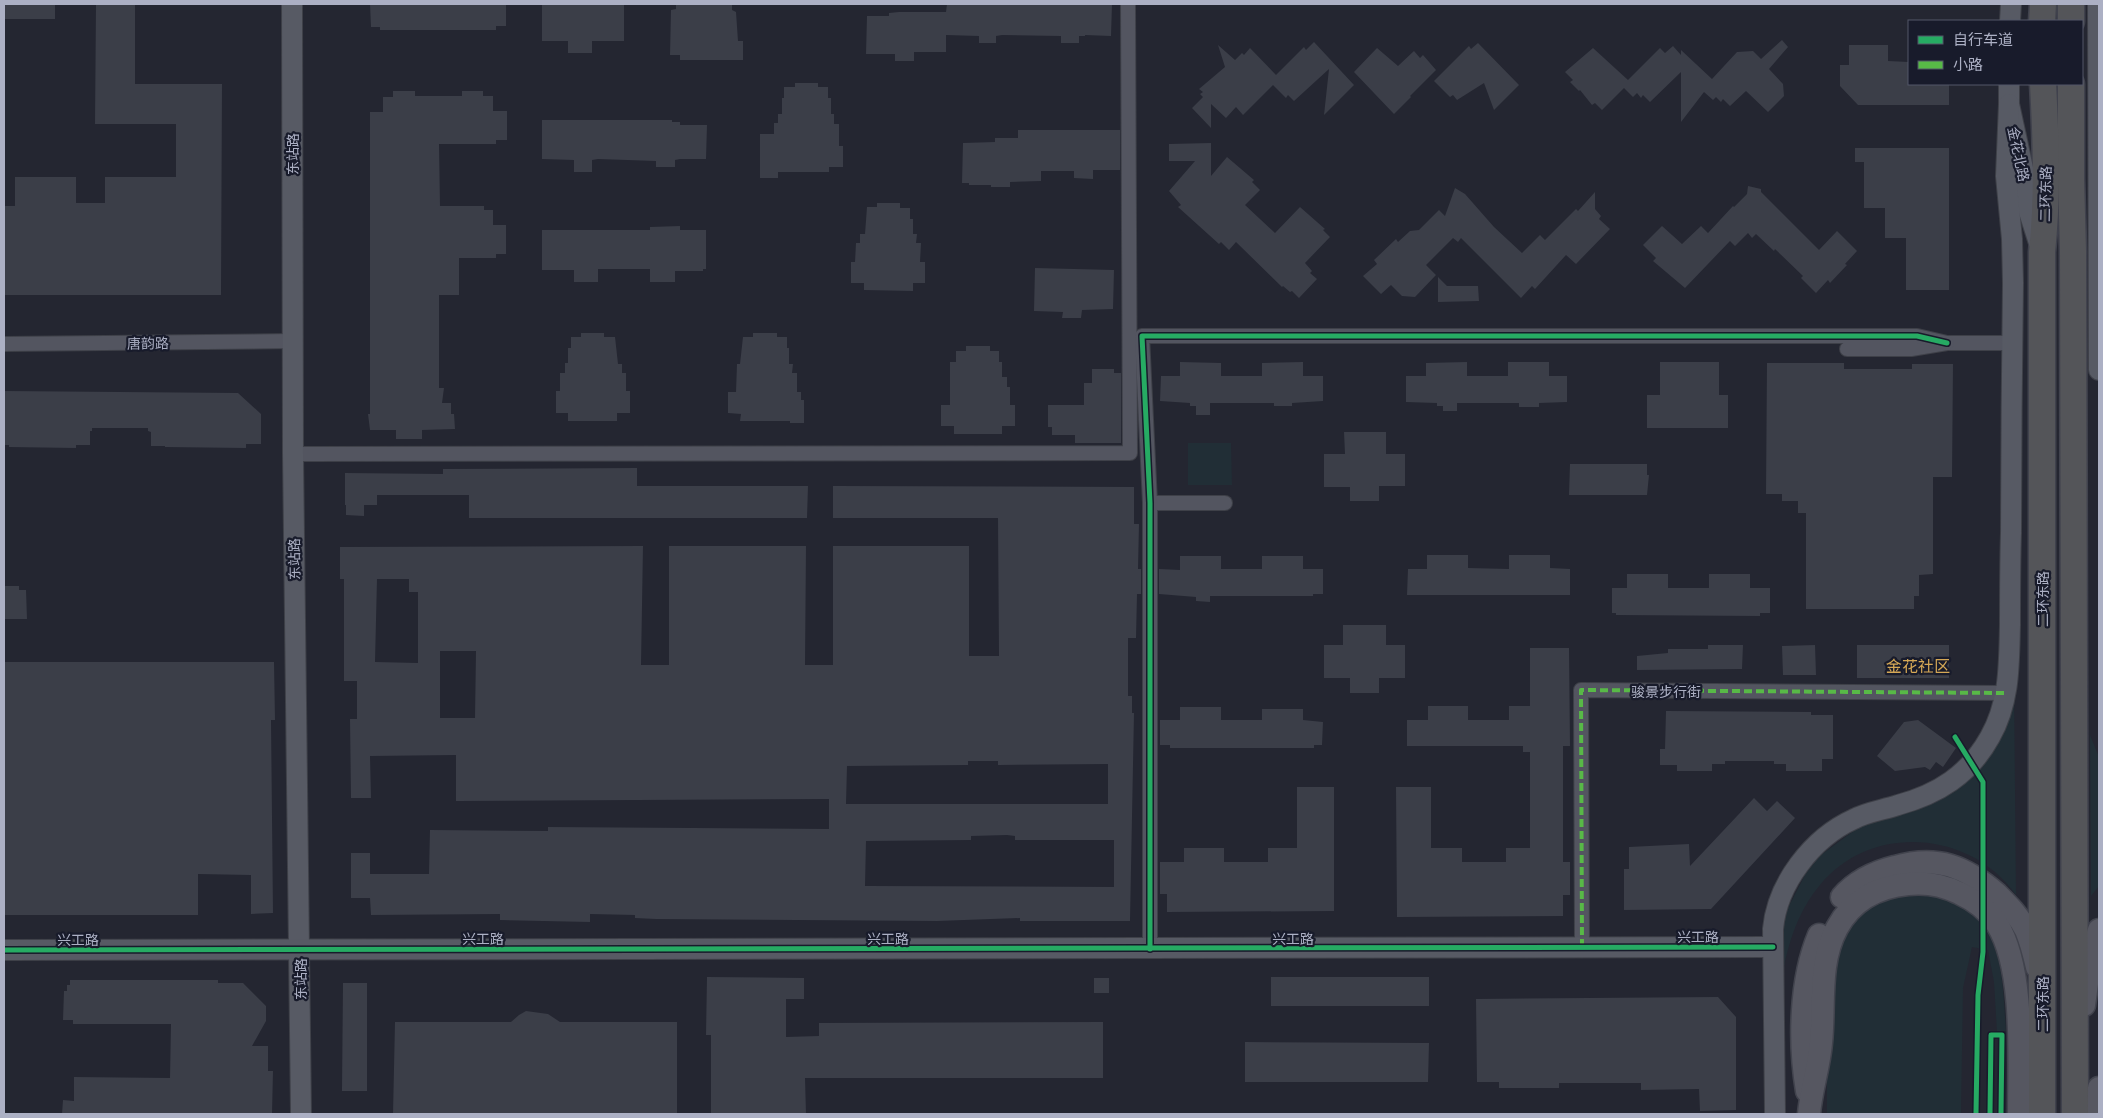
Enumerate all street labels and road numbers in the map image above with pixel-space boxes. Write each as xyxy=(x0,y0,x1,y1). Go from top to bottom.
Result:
street label: 金花北路 xyxy=(2004,125,2034,183)
street label: 东站路 xyxy=(283,133,302,175)
street label: 二环东路 xyxy=(2035,166,2055,222)
street label: 唐韵路 xyxy=(127,333,169,353)
street label: 东站路 xyxy=(284,538,304,580)
street label: 二环东路 xyxy=(2033,571,2052,627)
street label: 骏景步行街 xyxy=(1631,682,1701,701)
street label: 兴工路 xyxy=(1677,927,1719,946)
street label: 兴工路 xyxy=(462,929,504,948)
street label: 兴工路 xyxy=(867,929,909,948)
street label: 兴工路 xyxy=(1272,929,1314,948)
street label: 兴工路 xyxy=(57,930,99,949)
street label: 东站路 xyxy=(291,958,310,1000)
street label: 二环东路 xyxy=(2033,976,2052,1032)

